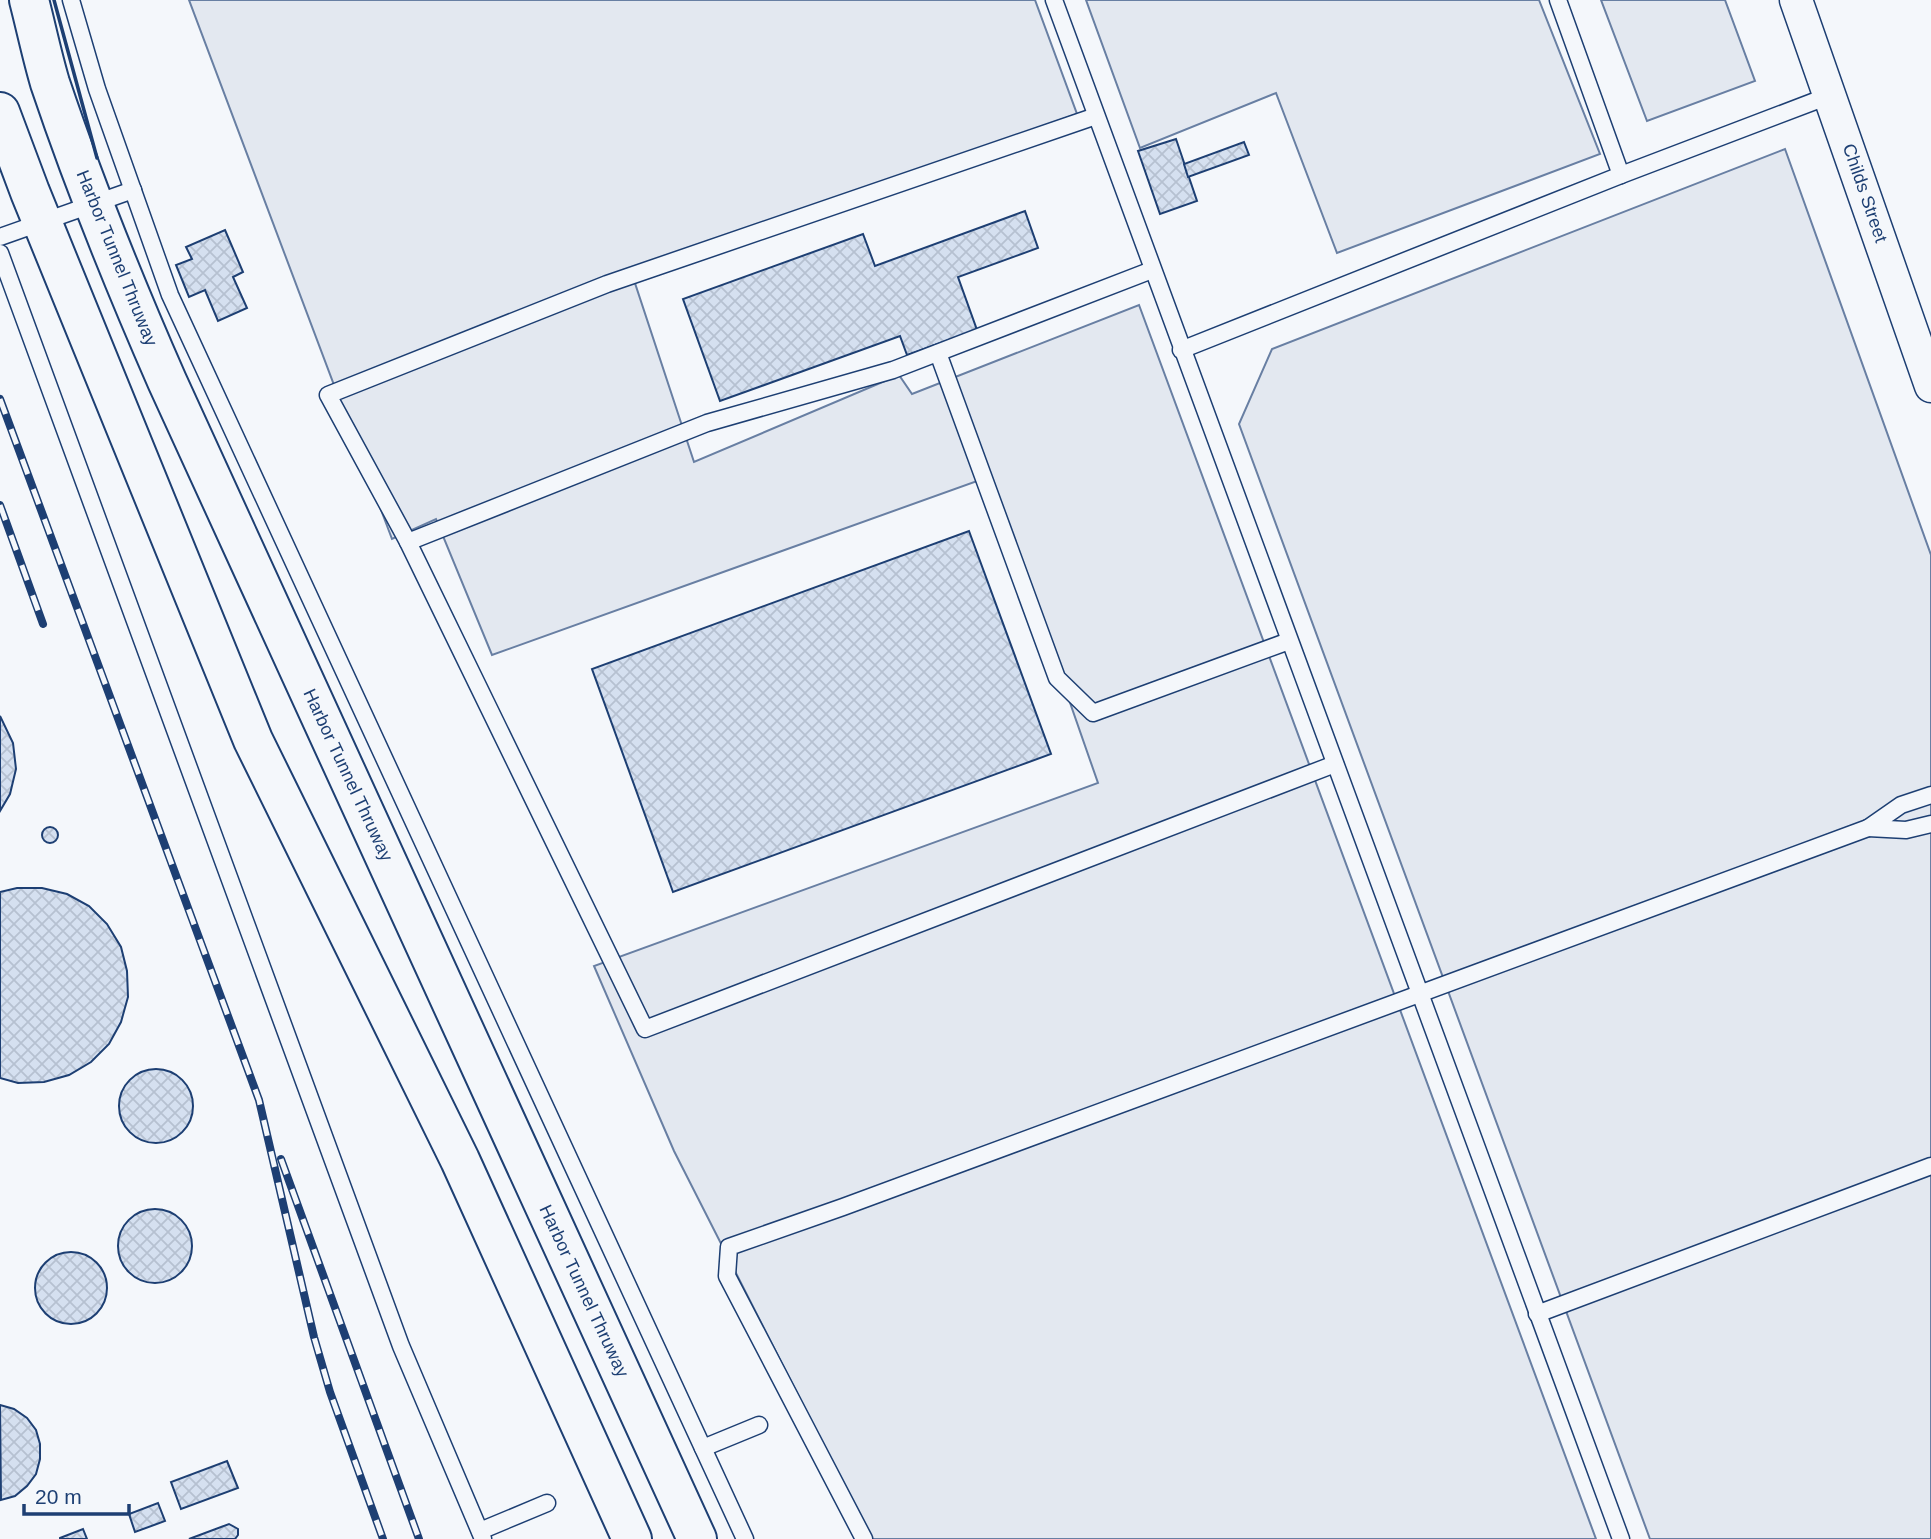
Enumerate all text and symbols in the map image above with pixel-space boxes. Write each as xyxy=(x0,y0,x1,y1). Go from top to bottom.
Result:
street label: Childs Street xyxy=(1839,141,1891,245)
street label: Harbor Tunnel Thruway xyxy=(73,167,161,349)
street label: Harbor Tunnel Thruway xyxy=(299,686,397,864)
street label: Harbor Tunnel Thruway xyxy=(535,1202,633,1380)
scale bar xyxy=(24,1472,130,1516)
text: 20 m xyxy=(35,1485,82,1508)

